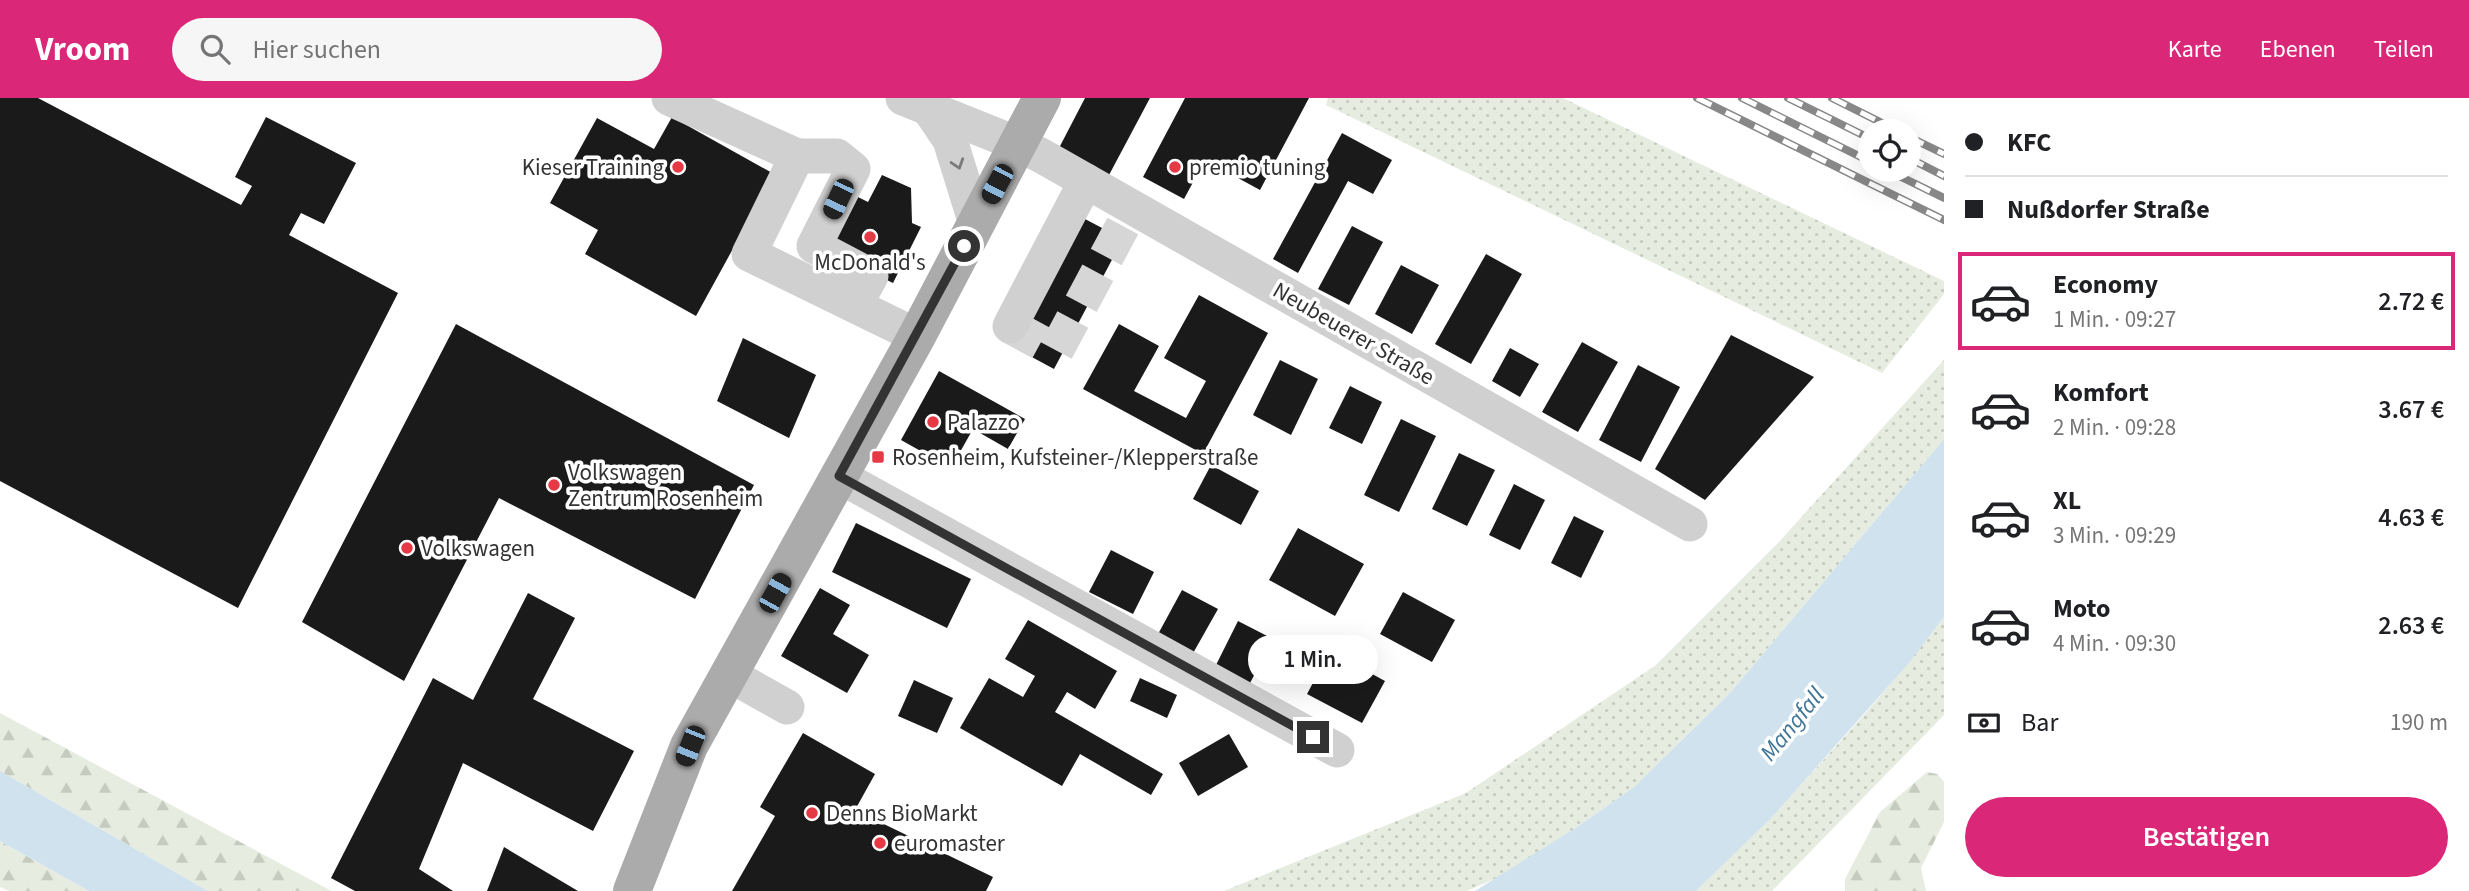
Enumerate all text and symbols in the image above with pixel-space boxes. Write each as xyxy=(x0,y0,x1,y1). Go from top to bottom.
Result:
search box xyxy=(172,18,662,81)
text: Vroom xyxy=(35,26,130,73)
icon: search xyxy=(196,30,234,68)
text: Hier suchen xyxy=(252,31,381,68)
text: Karte xyxy=(2168,32,2222,67)
text: Ebenen xyxy=(2260,32,2336,67)
text: Teilen xyxy=(2374,32,2434,67)
map controls xyxy=(1858,119,1921,182)
button: locate xyxy=(1858,119,1921,182)
text: KFC xyxy=(2007,124,2051,161)
place label: Kieser Training xyxy=(522,151,664,184)
place label: premio tuning xyxy=(1189,151,1326,184)
one-way arrow xyxy=(949,158,964,170)
marker: Kieser Training xyxy=(670,159,686,175)
marker: premio tuning xyxy=(1167,159,1183,175)
car xyxy=(978,161,1017,207)
car xyxy=(820,176,857,222)
text: Nußdorfer Straße xyxy=(2007,191,2210,228)
marker: McDonald's xyxy=(862,229,878,245)
route start xyxy=(948,230,980,262)
place label: McDonald's xyxy=(814,246,926,279)
text: Economy xyxy=(2053,266,2158,303)
icon: car xyxy=(1969,270,2032,333)
street label: Neubeuerer Straße xyxy=(1267,274,1441,393)
text: 2.72 € xyxy=(2378,283,2444,320)
text: 1 Min. · 09:27 xyxy=(2053,303,2176,336)
text: Komfort xyxy=(2053,374,2149,411)
icon: car xyxy=(1969,378,2032,441)
text: 3.67 € xyxy=(2378,391,2444,428)
place label: Palazzo xyxy=(947,406,1020,439)
text: 2 Min. · 09:28 xyxy=(2053,411,2176,444)
marker: Palazzo xyxy=(925,414,941,430)
place label: Rosenheim, Kufsteiner-/Klepperstraße xyxy=(892,441,1258,474)
marker: Rosenheim, Kufsteiner-/Klepperstraße xyxy=(870,449,886,465)
place label: Volkswagen Zentrum Rosenheim xyxy=(568,456,763,515)
marker: Volkswagen Zentrum Rosenheim xyxy=(546,477,562,493)
text: XL xyxy=(2053,482,2081,519)
icon: car xyxy=(1969,486,2032,549)
text: 4.63 € xyxy=(2378,499,2444,536)
text: 3 Min. · 09:29 xyxy=(2053,519,2176,552)
place label: Volkswagen xyxy=(421,532,535,565)
marker: Volkswagen xyxy=(399,540,415,556)
car xyxy=(756,570,795,616)
text: Moto xyxy=(2053,590,2110,627)
icon: car xyxy=(1969,594,2032,657)
text: 2.63 € xyxy=(2378,607,2444,644)
text: 4 Min. · 09:30 xyxy=(2053,627,2176,660)
callout: 1 Min. xyxy=(1248,636,1378,684)
text: 1 Min. xyxy=(1284,643,1342,676)
water label: Mangfall xyxy=(1752,680,1833,769)
icon: cash xyxy=(1965,704,2003,742)
text: Bar xyxy=(2021,704,2058,741)
text: 190 m xyxy=(2390,706,2448,739)
route end xyxy=(1297,721,1329,753)
car xyxy=(673,723,708,769)
place label: Denns BioMarkt xyxy=(826,797,978,830)
button: Bestätigen xyxy=(1965,797,2448,877)
marker: Denns BioMarkt xyxy=(804,805,820,821)
place label: euromaster xyxy=(894,827,1006,860)
marker: euromaster xyxy=(872,835,888,851)

